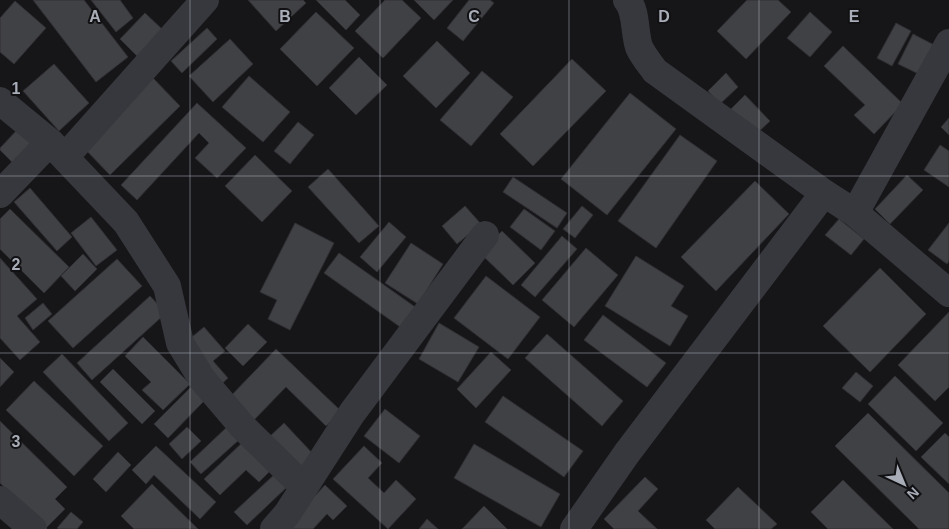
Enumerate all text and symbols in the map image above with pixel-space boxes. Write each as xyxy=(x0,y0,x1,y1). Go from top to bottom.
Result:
text: A xyxy=(89,8,101,25)
text: B xyxy=(279,8,291,25)
text: C xyxy=(468,8,480,25)
text: D xyxy=(658,8,670,25)
text: E xyxy=(849,8,860,25)
text: 1 xyxy=(12,80,21,97)
text: 2 xyxy=(12,256,21,273)
text: 3 xyxy=(12,433,21,450)
north arrow xyxy=(879,459,929,509)
text: N xyxy=(904,484,922,503)

